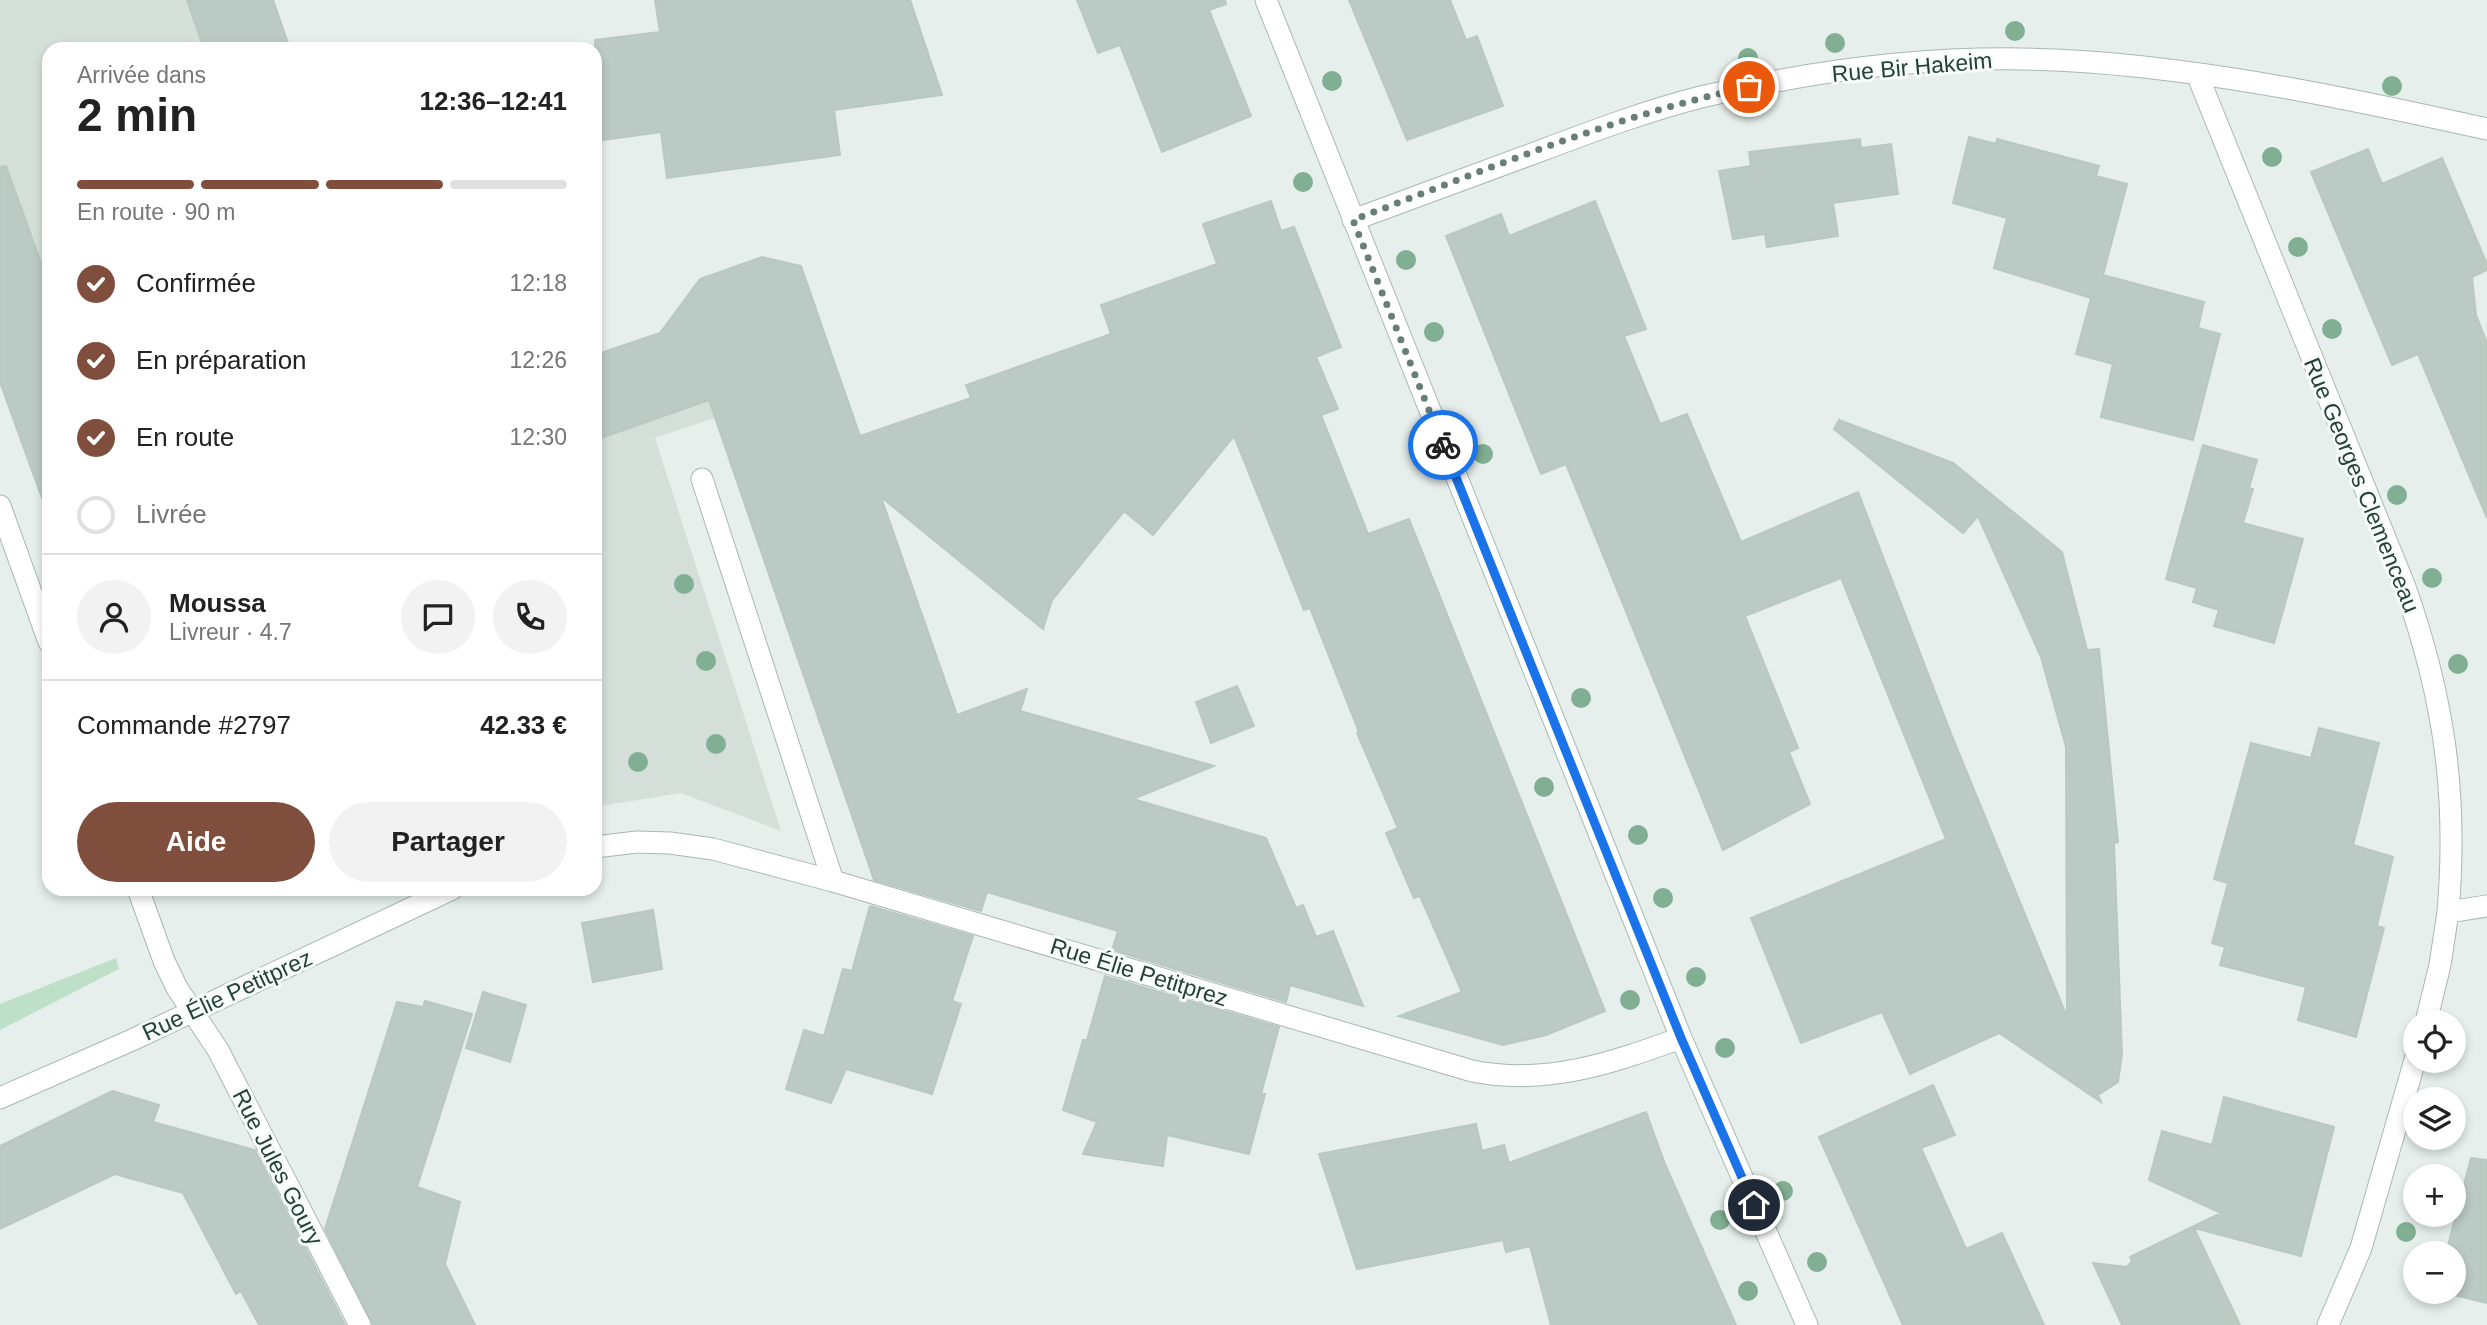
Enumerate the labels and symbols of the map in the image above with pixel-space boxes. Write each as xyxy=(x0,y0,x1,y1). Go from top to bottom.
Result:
street label: Rue Bir Hakeim xyxy=(1831,47,1993,87)
pin xyxy=(1719,57,1779,117)
street label: Rue Georges Clemenceau xyxy=(2299,354,2425,616)
courier xyxy=(1408,410,1478,480)
street label: Rue Élie Petitprez xyxy=(1047,933,1231,1011)
street label: Rue Élie Petitprez xyxy=(138,944,316,1046)
street label: Rue Jules Goury xyxy=(228,1085,329,1250)
pin xyxy=(1724,1175,1784,1235)

